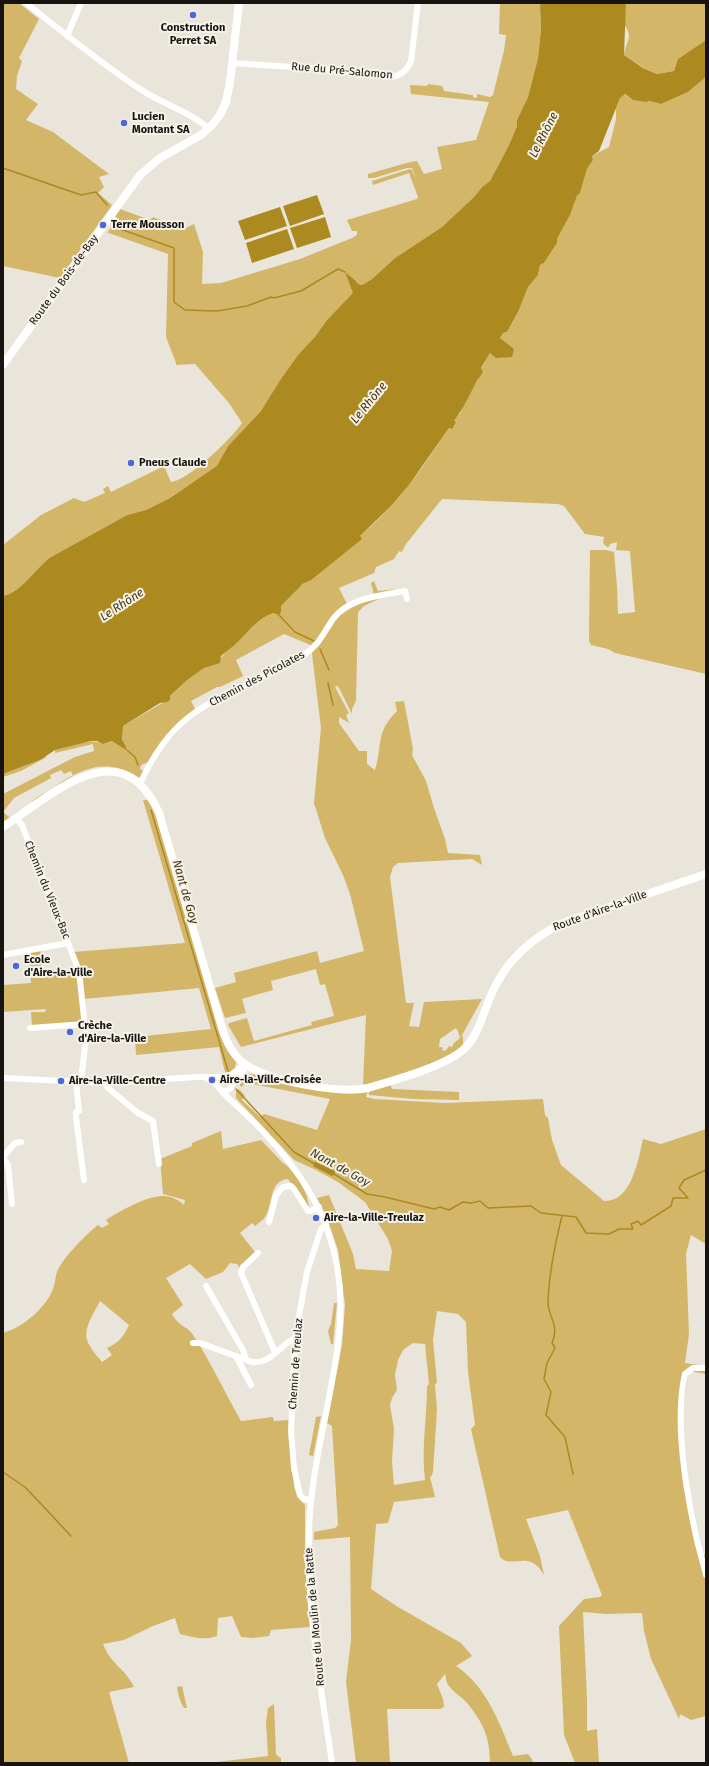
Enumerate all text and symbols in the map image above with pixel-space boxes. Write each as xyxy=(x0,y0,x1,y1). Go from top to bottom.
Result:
marker: Construction Perret SA xyxy=(188,10,198,20)
place label: Construction Perret SA xyxy=(161,21,225,47)
street label: Rue du Pré-Salomon xyxy=(291,60,393,82)
place label: Lucien Montant SA xyxy=(132,110,189,136)
water label: Le Rhône xyxy=(526,110,562,160)
marker: Lucien Montant SA xyxy=(119,118,129,128)
place label: Terre Mousson xyxy=(111,218,184,232)
marker: Terre Mousson xyxy=(98,220,108,230)
street label: Route du Bois-de-Bay xyxy=(27,232,101,328)
water label: Le Rhône xyxy=(348,379,390,427)
place label: Pneus Claude xyxy=(139,456,206,470)
marker: Pneus Claude xyxy=(126,458,136,468)
water label: Le Rhône xyxy=(97,586,147,624)
street label: Chemin des Picolates xyxy=(207,648,307,710)
street label: Chemin du Vieux-Bac xyxy=(21,839,73,941)
water label: Nant de Goy xyxy=(169,858,201,926)
street label: Route d'Aire-la-Ville xyxy=(551,888,649,934)
place label: Ecole d'Aire-la-Ville xyxy=(24,953,92,979)
marker: Ecole d'Aire-la-Ville xyxy=(11,961,21,971)
place label: Crèche d'Aire-la-Ville xyxy=(78,1019,146,1045)
marker: Crèche d'Aire-la-Ville xyxy=(65,1027,75,1037)
place label: Aire-la-Ville-Croisée xyxy=(220,1073,321,1087)
place label: Aire-la-Ville-Centre xyxy=(69,1074,166,1088)
marker: Aire-la-Ville-Croisée xyxy=(207,1075,217,1085)
marker: Aire-la-Ville-Centre xyxy=(56,1076,66,1086)
water label: Nant de Goy xyxy=(308,1146,372,1190)
place label: Aire-la-Ville-Treulaz xyxy=(324,1211,424,1225)
marker: Aire-la-Ville-Treulaz xyxy=(311,1213,321,1223)
street label: Chemin de Treulaz xyxy=(286,1318,306,1410)
street label: Route du Moulin de la Ratte xyxy=(302,1547,328,1687)

